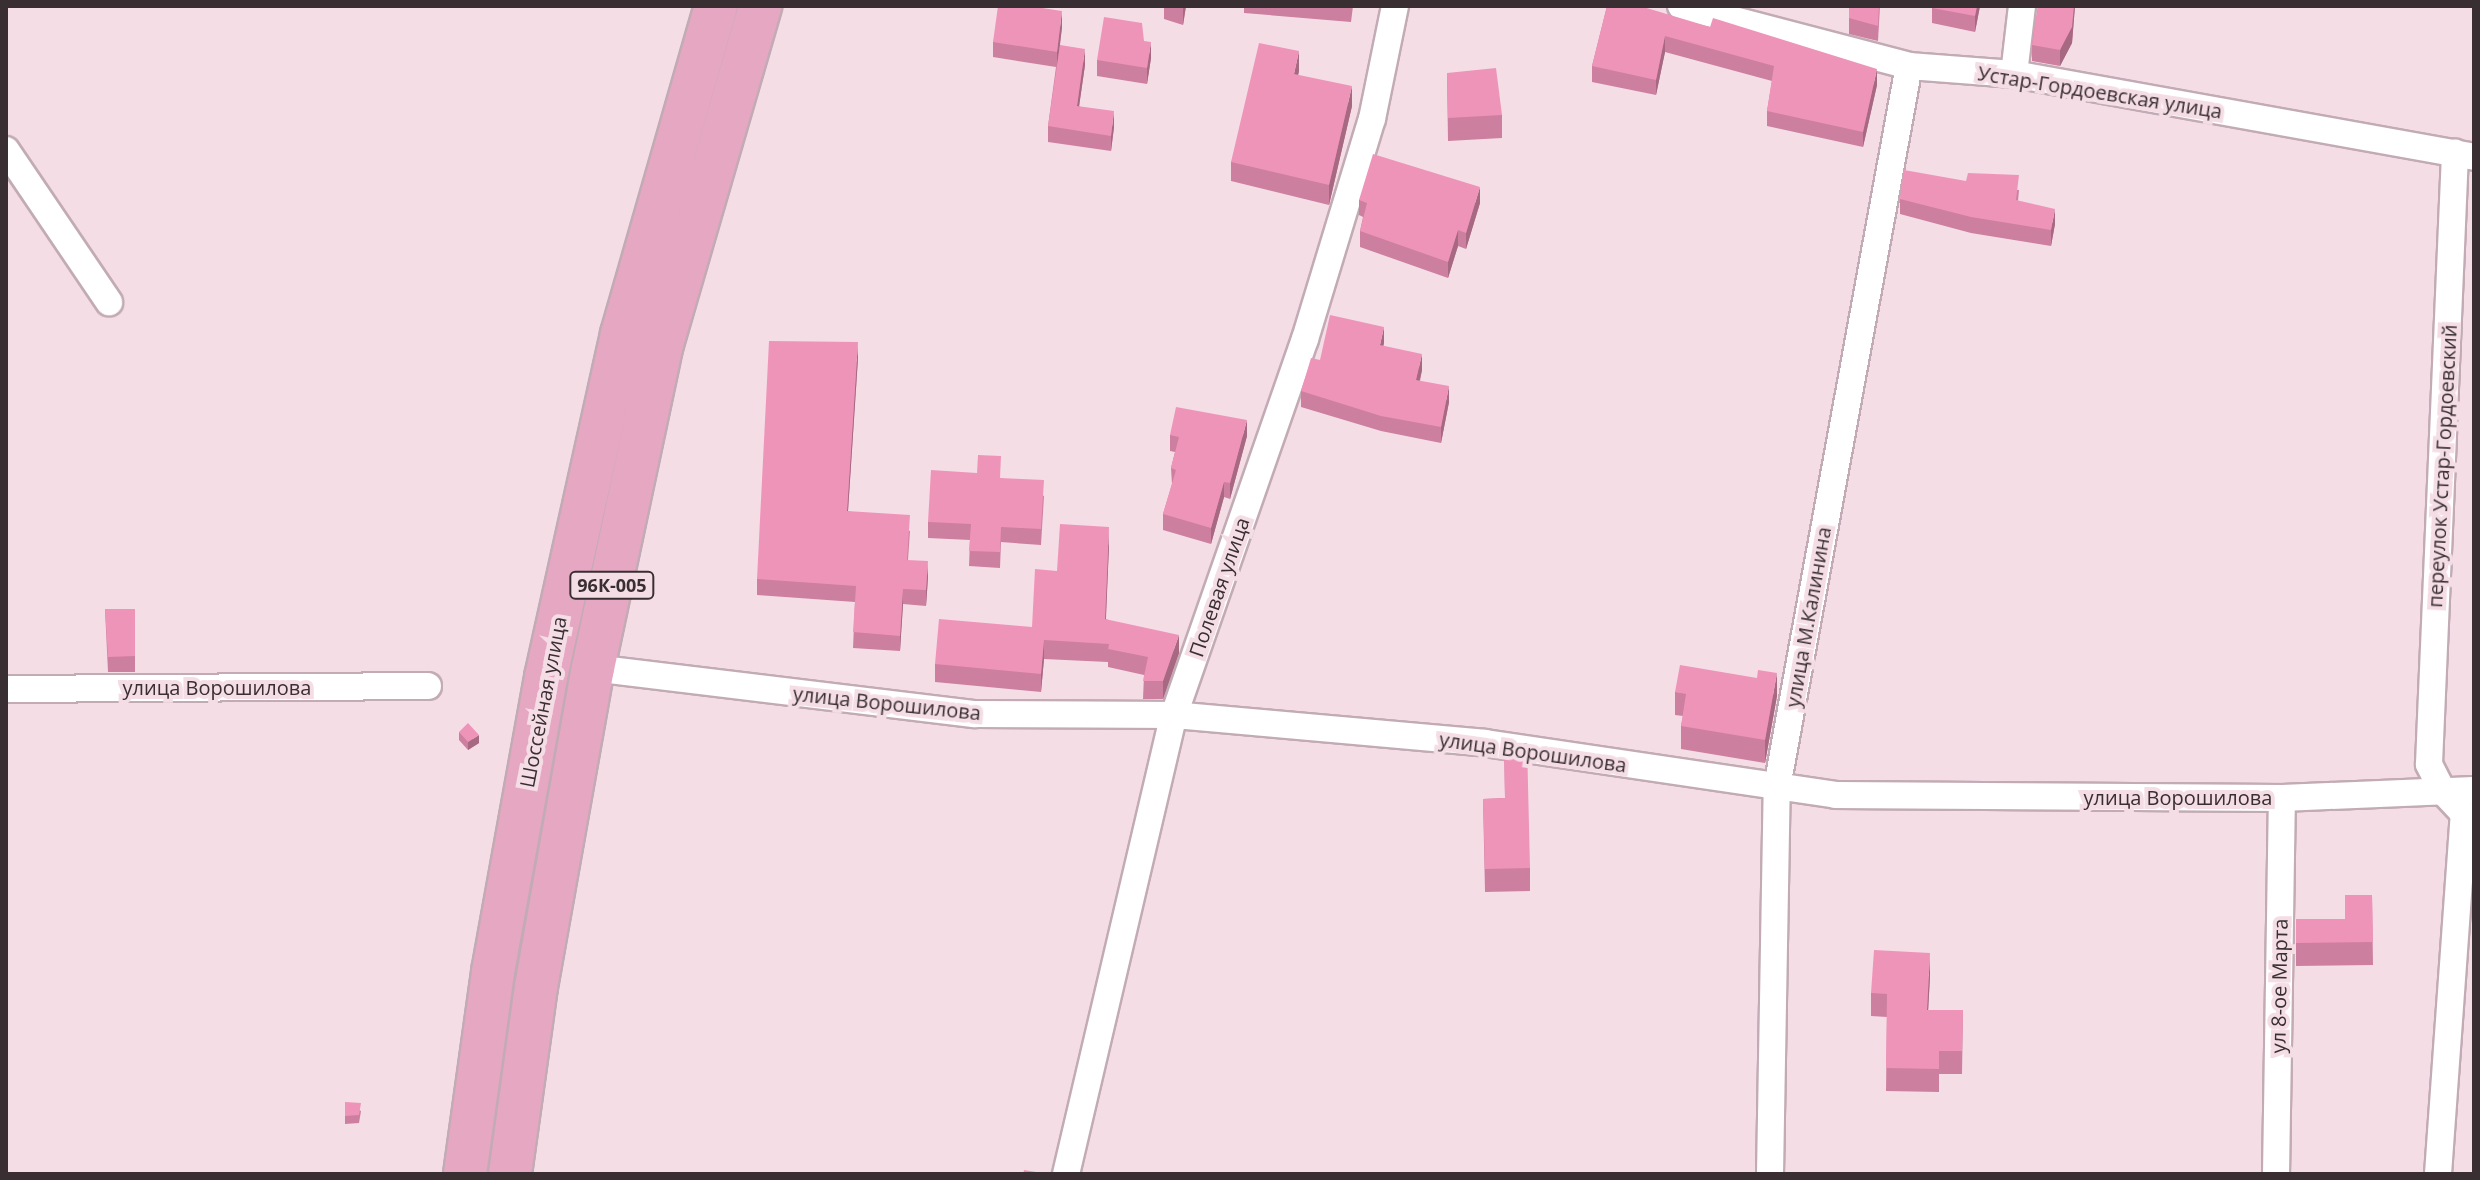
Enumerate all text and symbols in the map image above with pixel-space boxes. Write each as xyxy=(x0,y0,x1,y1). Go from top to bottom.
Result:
street label: Устар-Гордоевская улица xyxy=(1976,61,2224,123)
street label: переулок Устар-Гордоевский xyxy=(2423,324,2461,608)
street label: Полевая улица xyxy=(1184,514,1254,660)
street label: улица М.Калинина xyxy=(1780,525,1836,709)
road number: 96К-005 xyxy=(568,571,656,599)
street label: Шоссейная улица xyxy=(515,614,571,790)
street label: улица Ворошилова xyxy=(123,675,311,699)
street label: улица Ворошилова xyxy=(792,681,982,725)
street label: улица Ворошилова xyxy=(1438,727,1628,777)
street label: улица Ворошилова xyxy=(2084,785,2272,809)
street label: ул 8-ое Марта xyxy=(2266,918,2292,1054)

